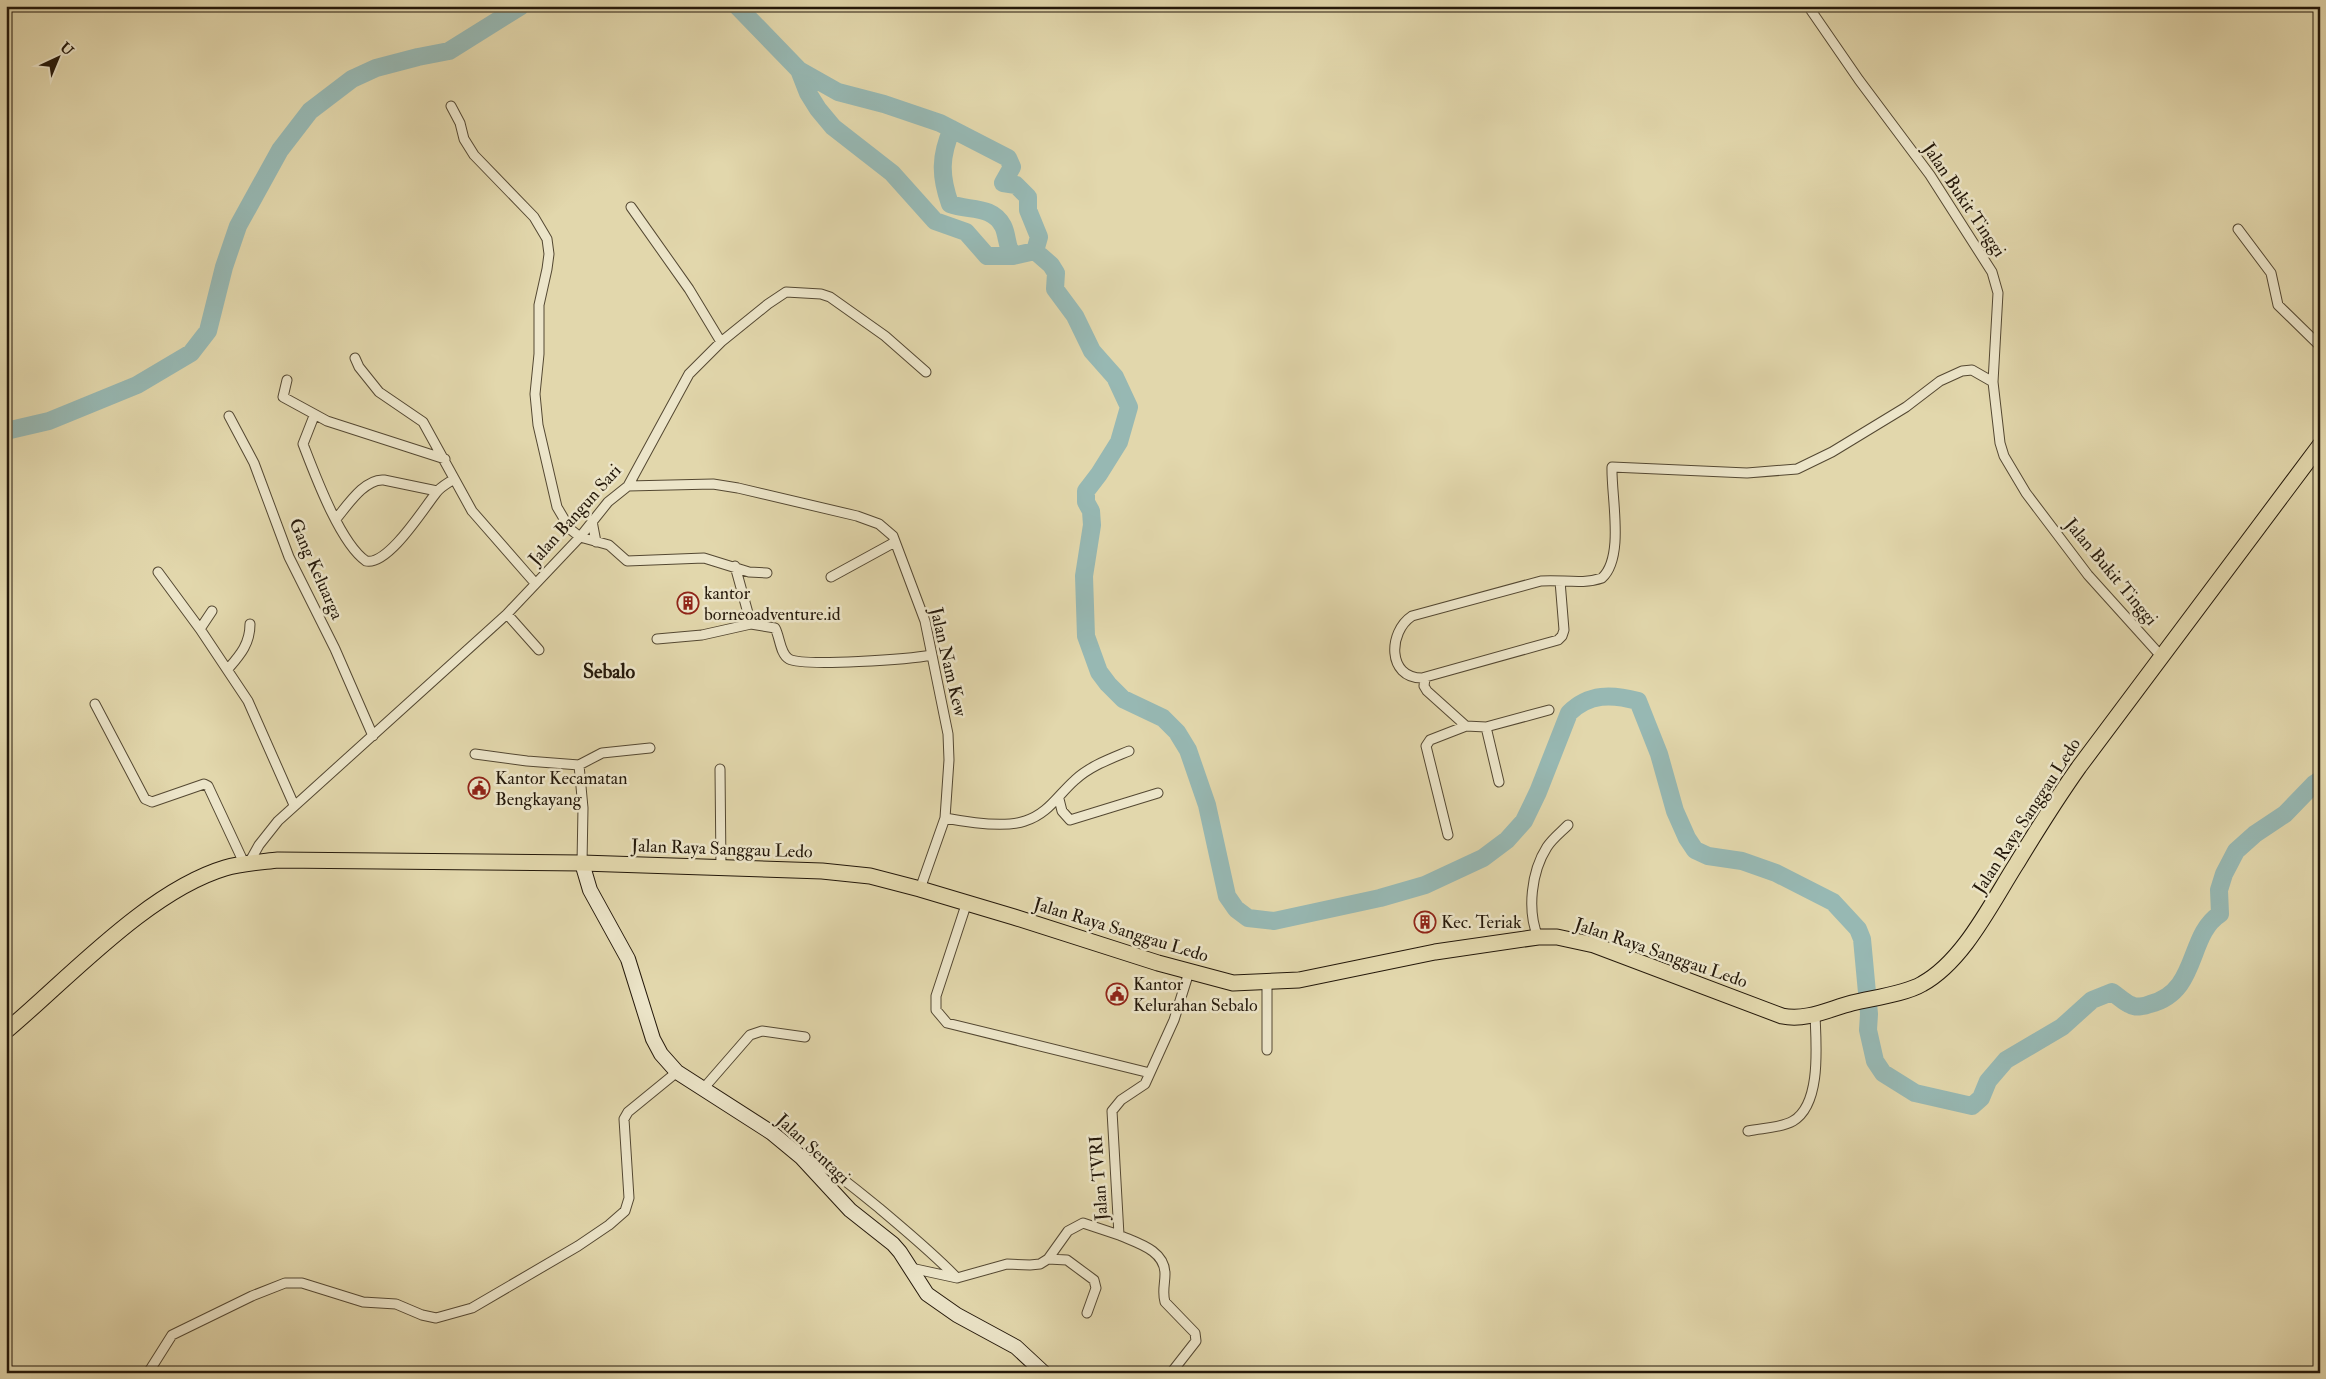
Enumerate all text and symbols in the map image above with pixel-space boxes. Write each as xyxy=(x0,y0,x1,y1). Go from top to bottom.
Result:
north arrow xyxy=(32,32,82,82)
text: U xyxy=(57,39,77,59)
street label: Jalan Bukit Tinggi xyxy=(1917,138,2011,262)
street label: Jalan Bangun Sari xyxy=(523,460,627,571)
street label: Jalan Bukit Tinggi xyxy=(2059,513,2163,631)
street label: Gang Keluarga xyxy=(283,515,349,624)
place label: kantor borneoadventure.id xyxy=(704,582,841,626)
building icon: kantor borneoadventure.id xyxy=(676,591,700,615)
street label: Jalan Nam Kew xyxy=(924,604,972,720)
district label: Sebalo xyxy=(583,659,635,684)
street label: Jalan Raya Sanggau Ledo xyxy=(1967,733,2086,899)
place label: Kantor Kecamatan Bengkayang xyxy=(495,767,628,811)
public building icon: Kantor Kecamatan Bengkayang xyxy=(467,776,491,800)
street label: Jalan Raya Sanggau Ledo xyxy=(630,834,813,864)
street label: Jalan Raya Sanggau Ledo xyxy=(1030,892,1211,968)
building icon: Kec. Teriak xyxy=(1413,910,1437,934)
place label: Kec. Teriak xyxy=(1441,911,1522,934)
street label: Jalan Raya Sanggau Ledo xyxy=(1570,912,1751,994)
place label: Kantor Kelurahan Sebalo xyxy=(1133,973,1258,1017)
public building icon: Kantor Kelurahan Sebalo xyxy=(1105,982,1129,1006)
street label: Jalan Sentagi xyxy=(770,1108,855,1189)
street label: Jalan TVRI xyxy=(1085,1135,1114,1222)

